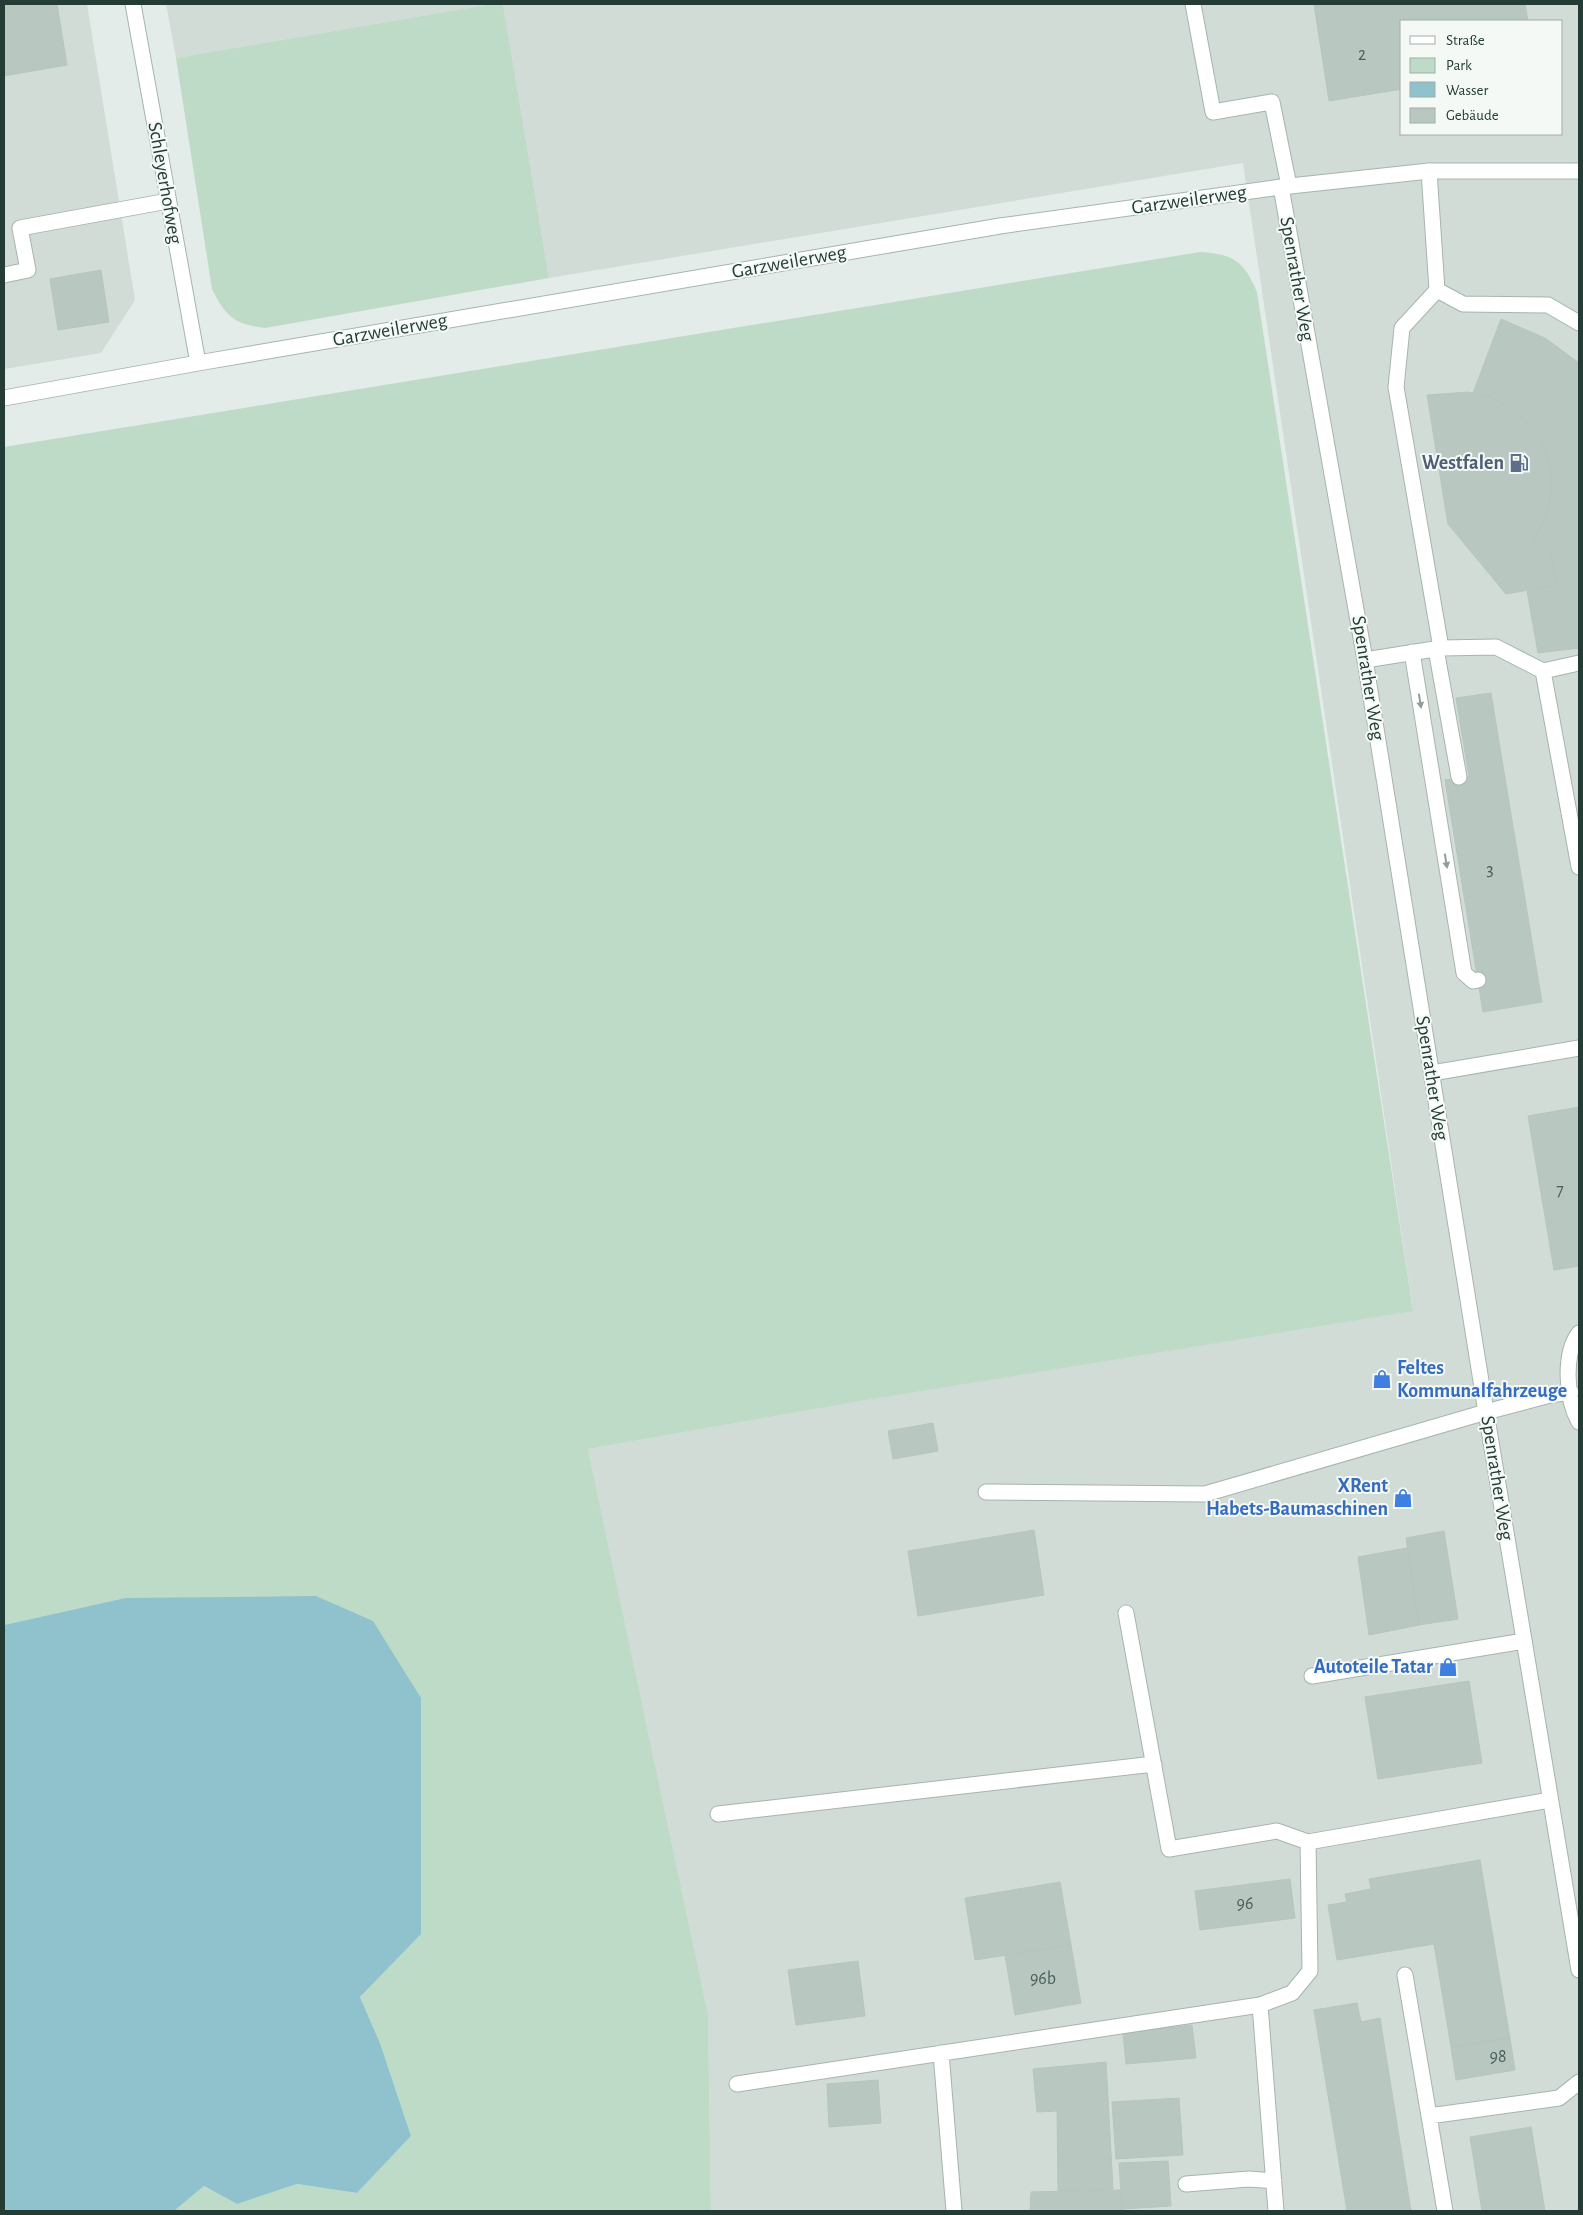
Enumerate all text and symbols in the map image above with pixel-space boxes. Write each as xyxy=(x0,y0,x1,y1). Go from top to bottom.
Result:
legend xyxy=(1400,20,1563,135)
text: Straße xyxy=(1446,33,1485,48)
house number: 2 xyxy=(1358,46,1366,64)
text: Park xyxy=(1446,58,1472,73)
text: Wasser xyxy=(1446,83,1489,98)
text: Gebäude xyxy=(1446,108,1499,123)
street label: Schleyerhofweg xyxy=(144,120,186,246)
street label: Garzweilerweg xyxy=(1130,182,1248,218)
street label: Spenrather Weg xyxy=(1276,215,1318,343)
street label: Garzweilerweg xyxy=(730,242,848,282)
street label: Garzweilerweg xyxy=(331,310,449,350)
fuel station icon: Westfalen xyxy=(1508,452,1530,474)
place label: Westfalen xyxy=(1422,453,1504,473)
street label: Spenrather Weg xyxy=(1348,614,1388,742)
one-way arrow xyxy=(1416,693,1424,709)
one-way arrow xyxy=(1442,853,1450,869)
house number: 3 xyxy=(1486,861,1494,879)
street label: Spenrather Weg xyxy=(1412,1014,1452,1142)
house number: 7 xyxy=(1556,1182,1564,1200)
place label: Feltes Kommunalfahrzeuge xyxy=(1397,1358,1567,1401)
shop icon: Feltes Kommunalfahrzeuge xyxy=(1371,1368,1393,1390)
street label: Spenrather Weg xyxy=(1477,1414,1517,1542)
place label: XRent Habets-Baumaschinen xyxy=(1206,1476,1388,1519)
shop icon: XRent Habets-Baumaschinen xyxy=(1392,1487,1414,1509)
shop icon: Autoteile Tatar xyxy=(1437,1656,1459,1678)
place label: Autoteile Tatar xyxy=(1314,1657,1433,1677)
house number: 96 xyxy=(1237,1895,1253,1913)
house number: 96b xyxy=(1030,1970,1056,1988)
house number: 98 xyxy=(1490,2048,1507,2066)

